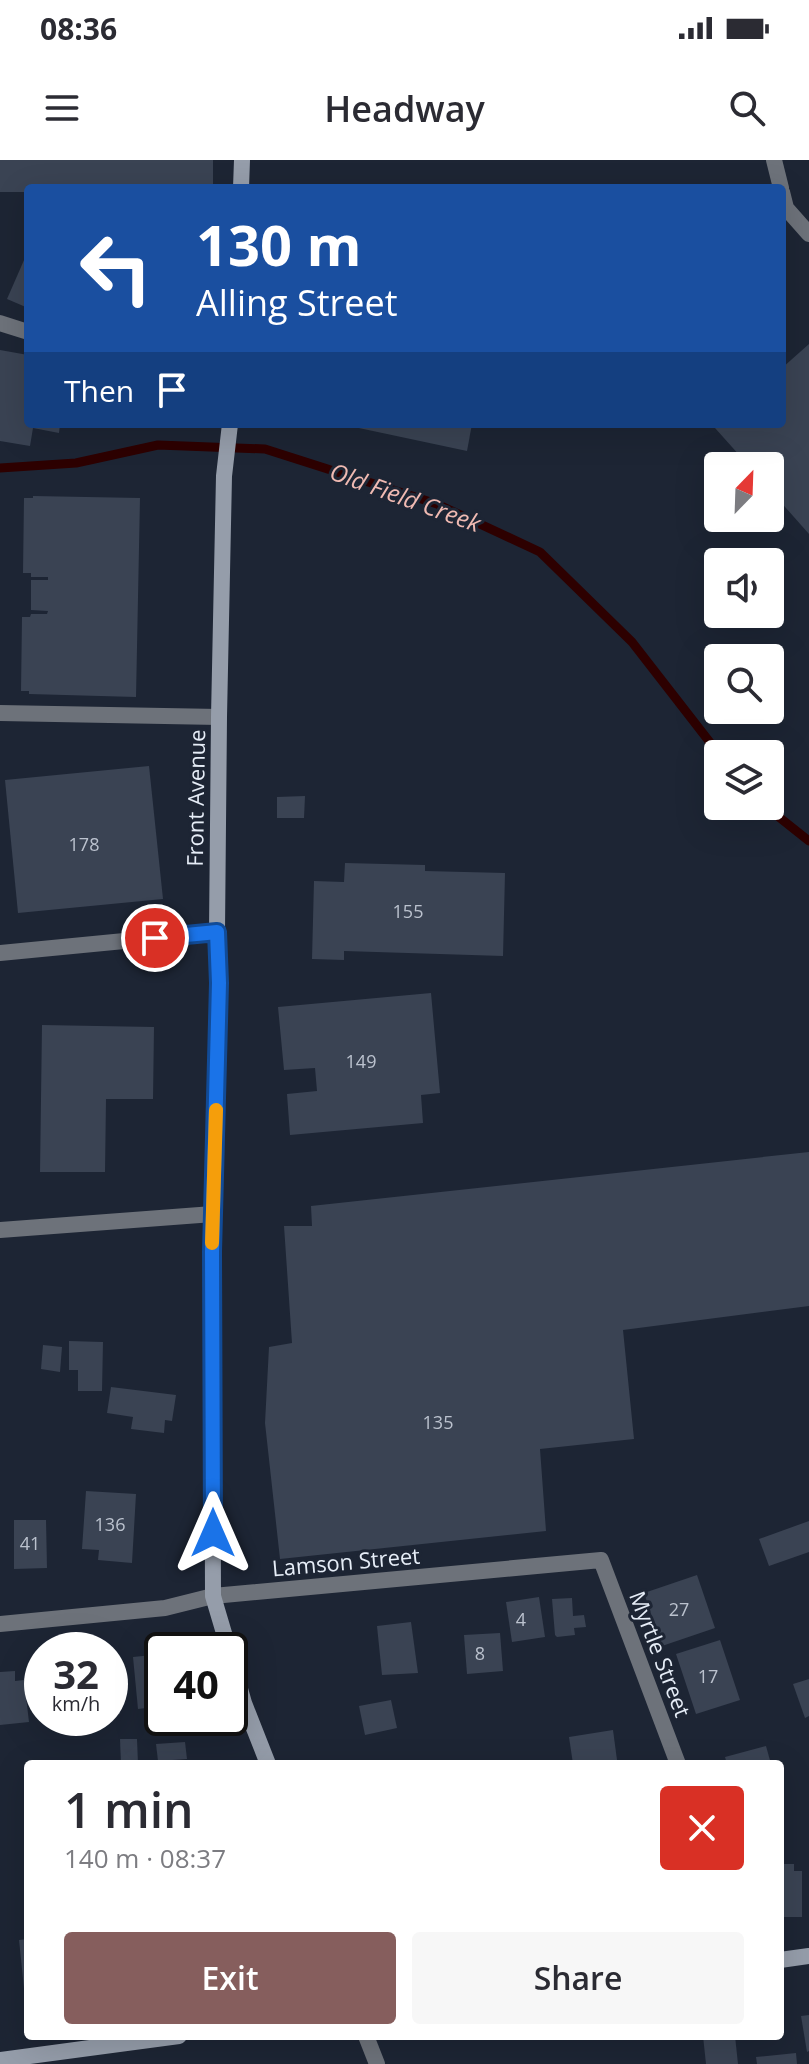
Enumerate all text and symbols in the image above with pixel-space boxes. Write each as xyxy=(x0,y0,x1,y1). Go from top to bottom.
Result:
text: 08:36 xyxy=(40,8,117,49)
text: Headway xyxy=(324,84,485,133)
icon: menu xyxy=(40,86,84,130)
icon: search xyxy=(725,86,769,130)
text: 130 m xyxy=(196,206,362,282)
icon: left xyxy=(64,216,168,320)
text: Alling Street xyxy=(196,278,398,327)
icon: arrive xyxy=(150,368,194,412)
text: Then xyxy=(64,370,134,411)
north arrow xyxy=(704,452,784,532)
map controls xyxy=(704,452,784,820)
water label: Old Field Creek xyxy=(325,454,487,540)
button: sound xyxy=(704,548,784,628)
button: search xyxy=(704,644,784,724)
street label: Front Avenue xyxy=(179,729,211,867)
button: layers xyxy=(704,740,784,820)
house number: 178 xyxy=(69,832,99,856)
house number: 155 xyxy=(393,899,423,923)
pin xyxy=(121,904,189,972)
icon: arrive xyxy=(133,916,177,960)
house number: 149 xyxy=(346,1049,376,1073)
house number: 135 xyxy=(423,1410,453,1434)
position arrow xyxy=(171,1491,255,1575)
house number: 136 xyxy=(95,1512,125,1536)
house number: 41 xyxy=(20,1531,40,1555)
street label: Lamson Street xyxy=(271,1540,421,1582)
street label: Myrtle Street xyxy=(623,1586,699,1721)
house number: 27 xyxy=(669,1597,689,1621)
house number: 4 xyxy=(516,1607,526,1631)
speed limit sign: 40 xyxy=(144,1632,248,1736)
house number: 8 xyxy=(475,1641,485,1665)
text: 32 xyxy=(53,1646,99,1701)
house number: 17 xyxy=(698,1664,718,1688)
text: km/h xyxy=(52,1690,100,1717)
text: 1 min xyxy=(64,1777,194,1842)
button: close xyxy=(660,1786,744,1870)
text: 140 m · 08:37 xyxy=(64,1840,226,1876)
button: Exit xyxy=(64,1932,396,2024)
button: Share xyxy=(412,1932,744,2024)

